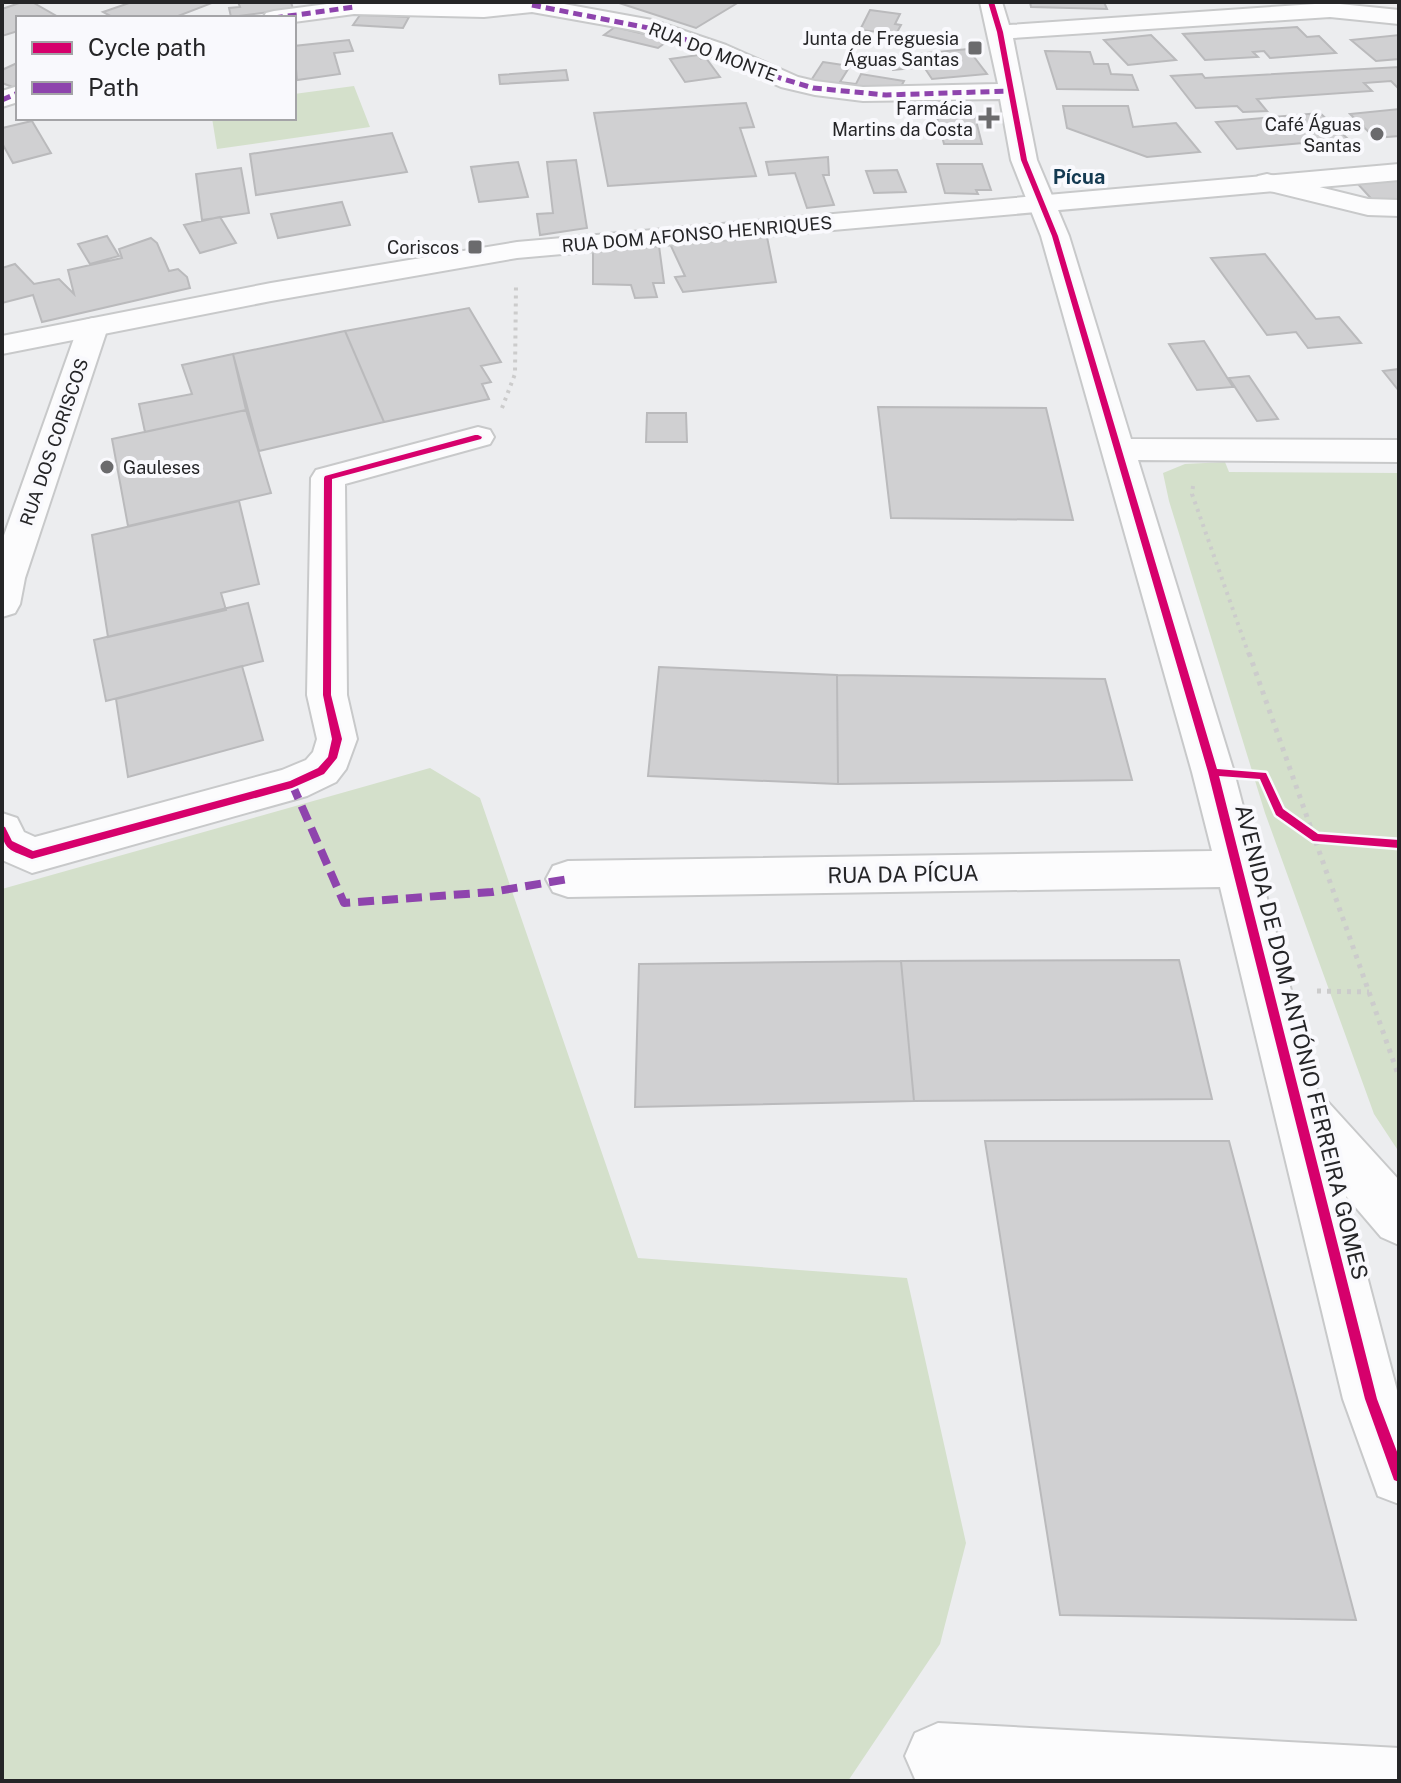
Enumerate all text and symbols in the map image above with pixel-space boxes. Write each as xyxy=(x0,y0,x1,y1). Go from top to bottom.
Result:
legend xyxy=(16,16,296,120)
street label: RUA DO MONTE xyxy=(646,18,780,86)
place label: Junta de Freguesia Águas Santas xyxy=(802,28,959,70)
text: Cycle path xyxy=(88,33,206,61)
marker: Junta de Freguesia Águas Santas xyxy=(966,39,984,57)
text: Path xyxy=(88,73,139,101)
place label: Farmácia Martins da Costa xyxy=(832,98,973,140)
marker: Farmácia Martins da Costa xyxy=(980,109,998,127)
place label: Café Águas Santas xyxy=(1265,113,1361,156)
marker: Café Águas Santas xyxy=(1368,125,1386,143)
district label: Pícua xyxy=(1053,165,1105,189)
street label: RUA DOM AFONSO HENRIQUES xyxy=(561,212,833,256)
place label: Coriscos xyxy=(387,237,459,258)
marker: Coriscos xyxy=(466,238,484,256)
street label: RUA DOS CORISCOS xyxy=(16,356,92,528)
place label: Gauleses xyxy=(123,457,200,478)
marker: Gauleses xyxy=(98,458,116,476)
street label: AVENIDA DE DOM ANTÓNIO FERREIRA GOMES xyxy=(1230,801,1375,1282)
street label: RUA DA PÍCUA xyxy=(827,860,979,888)

